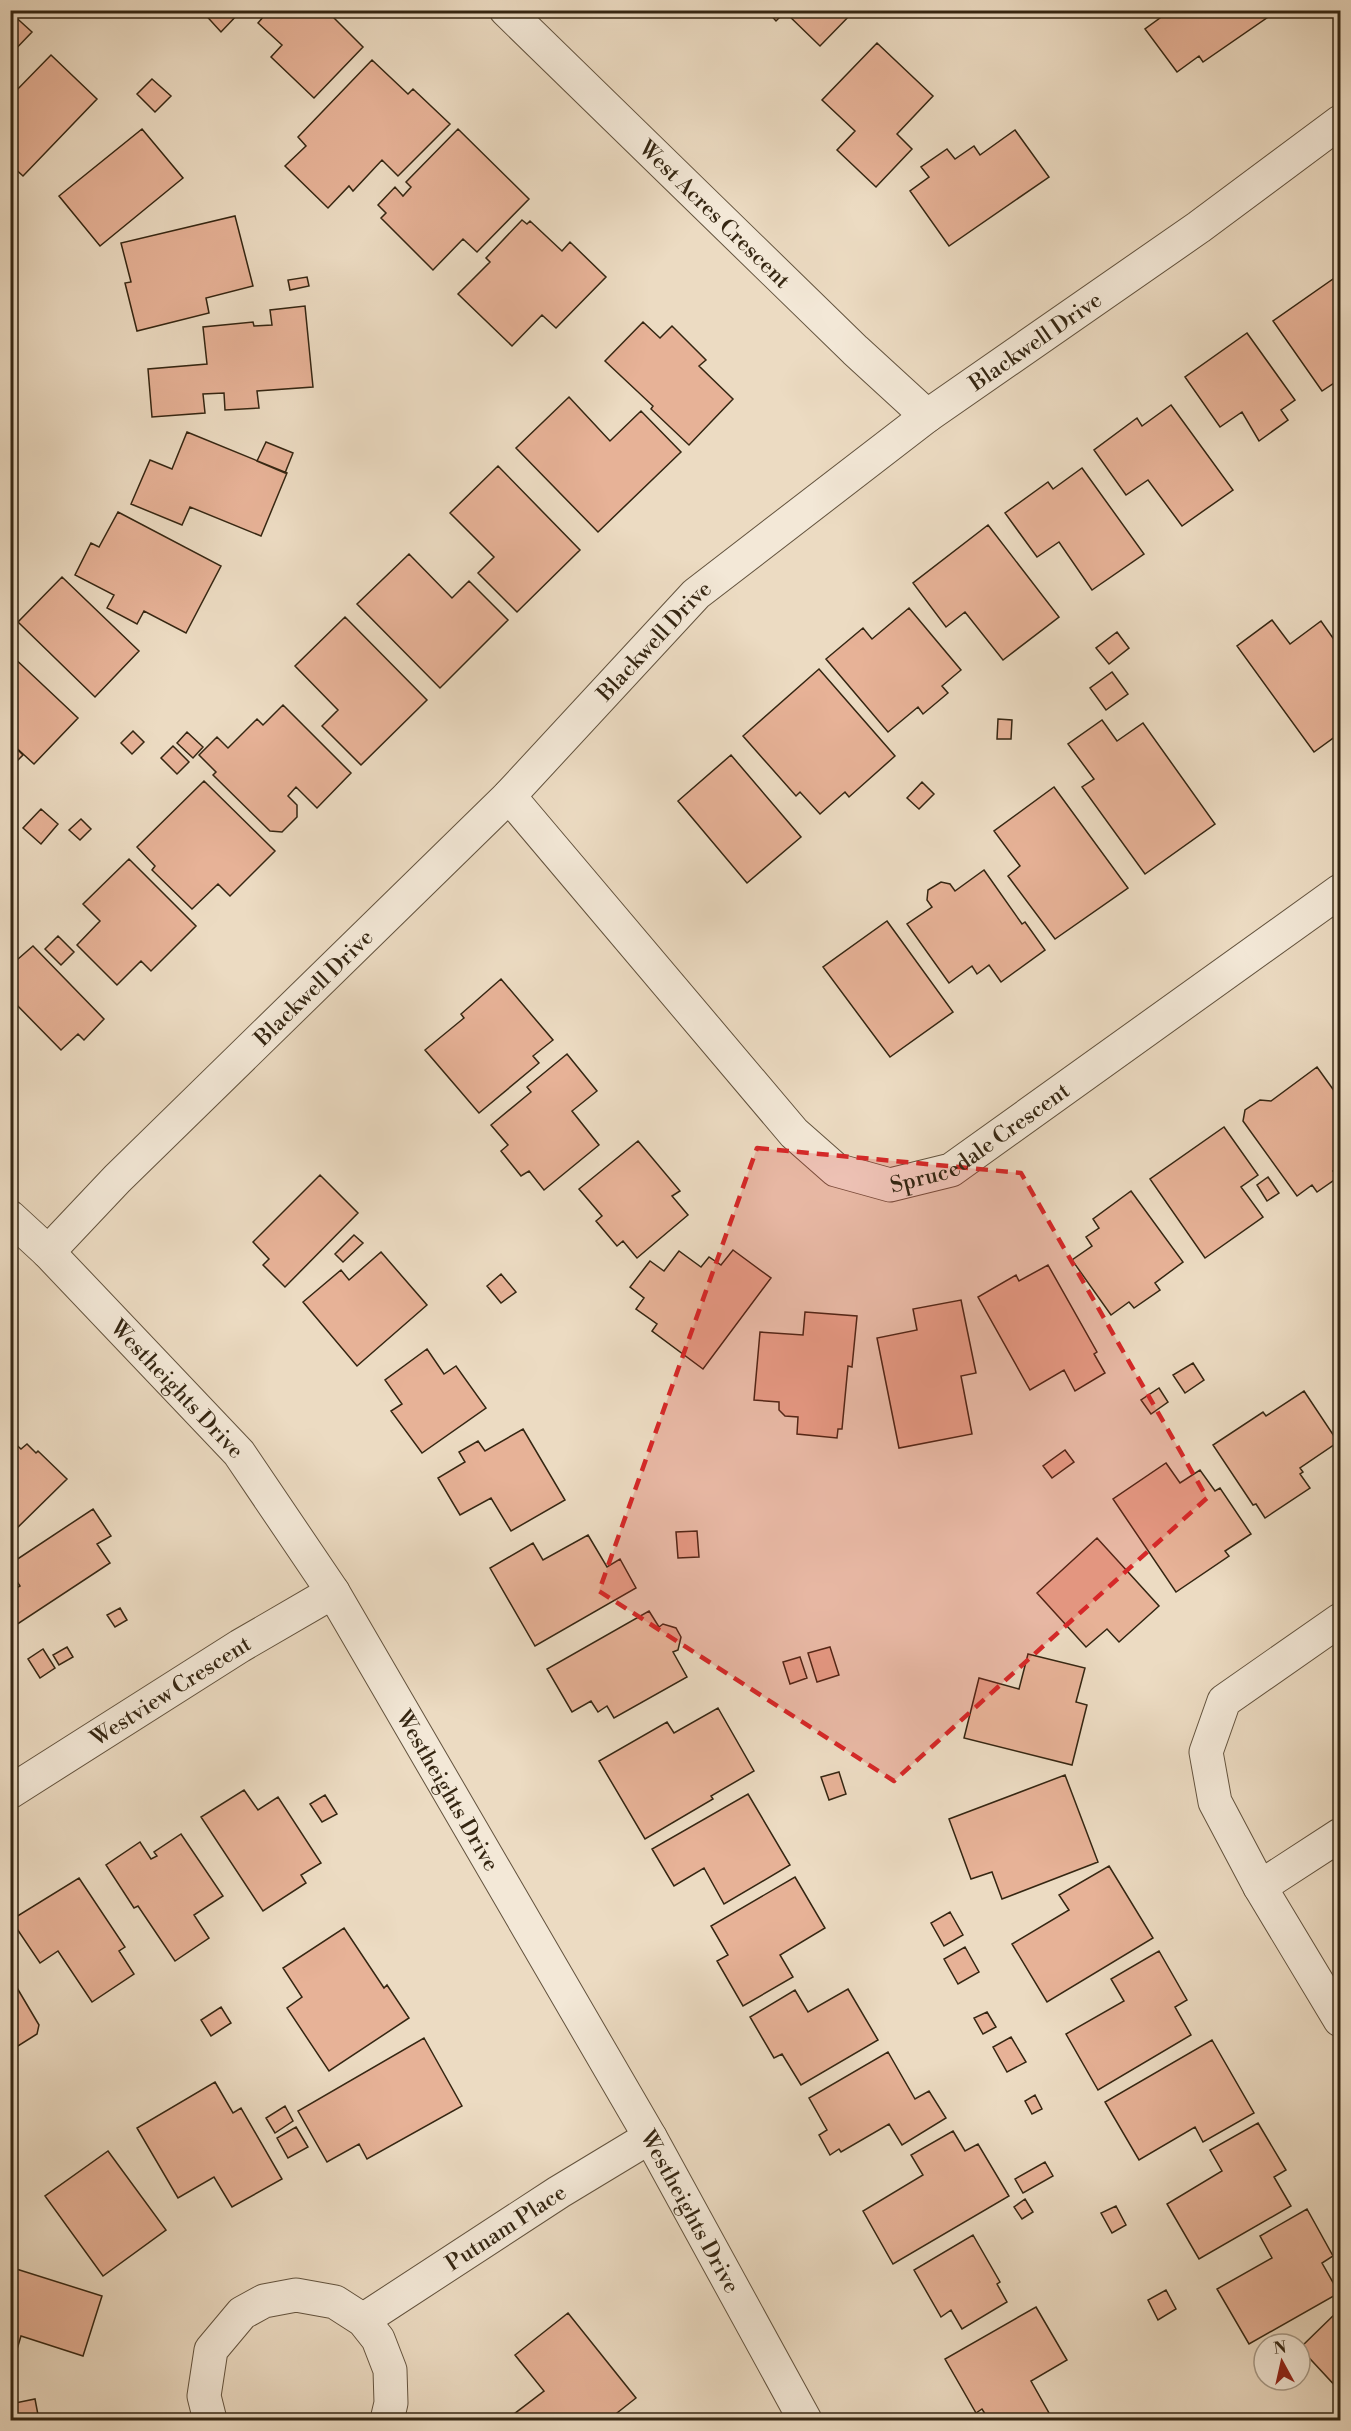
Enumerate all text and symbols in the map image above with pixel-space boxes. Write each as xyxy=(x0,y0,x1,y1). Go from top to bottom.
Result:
street label: West Acres Crescent xyxy=(632,135,795,295)
street label: Blackwell Drive xyxy=(964,287,1107,398)
street label: Blackwell Drive xyxy=(591,575,717,708)
street label: Blackwell Drive xyxy=(249,924,379,1053)
street label: Sprucedale Crescent xyxy=(888,1077,1075,1199)
street label: Westheights Drive xyxy=(104,1314,249,1465)
street label: Westview Crescent xyxy=(85,1631,256,1753)
street label: Westheights Drive xyxy=(389,1705,504,1876)
street label: Westheights Drive xyxy=(633,2125,745,2298)
street label: Putnam Place xyxy=(441,2179,572,2278)
north arrow xyxy=(1252,2332,1312,2392)
text: N xyxy=(1272,2337,1288,2359)

